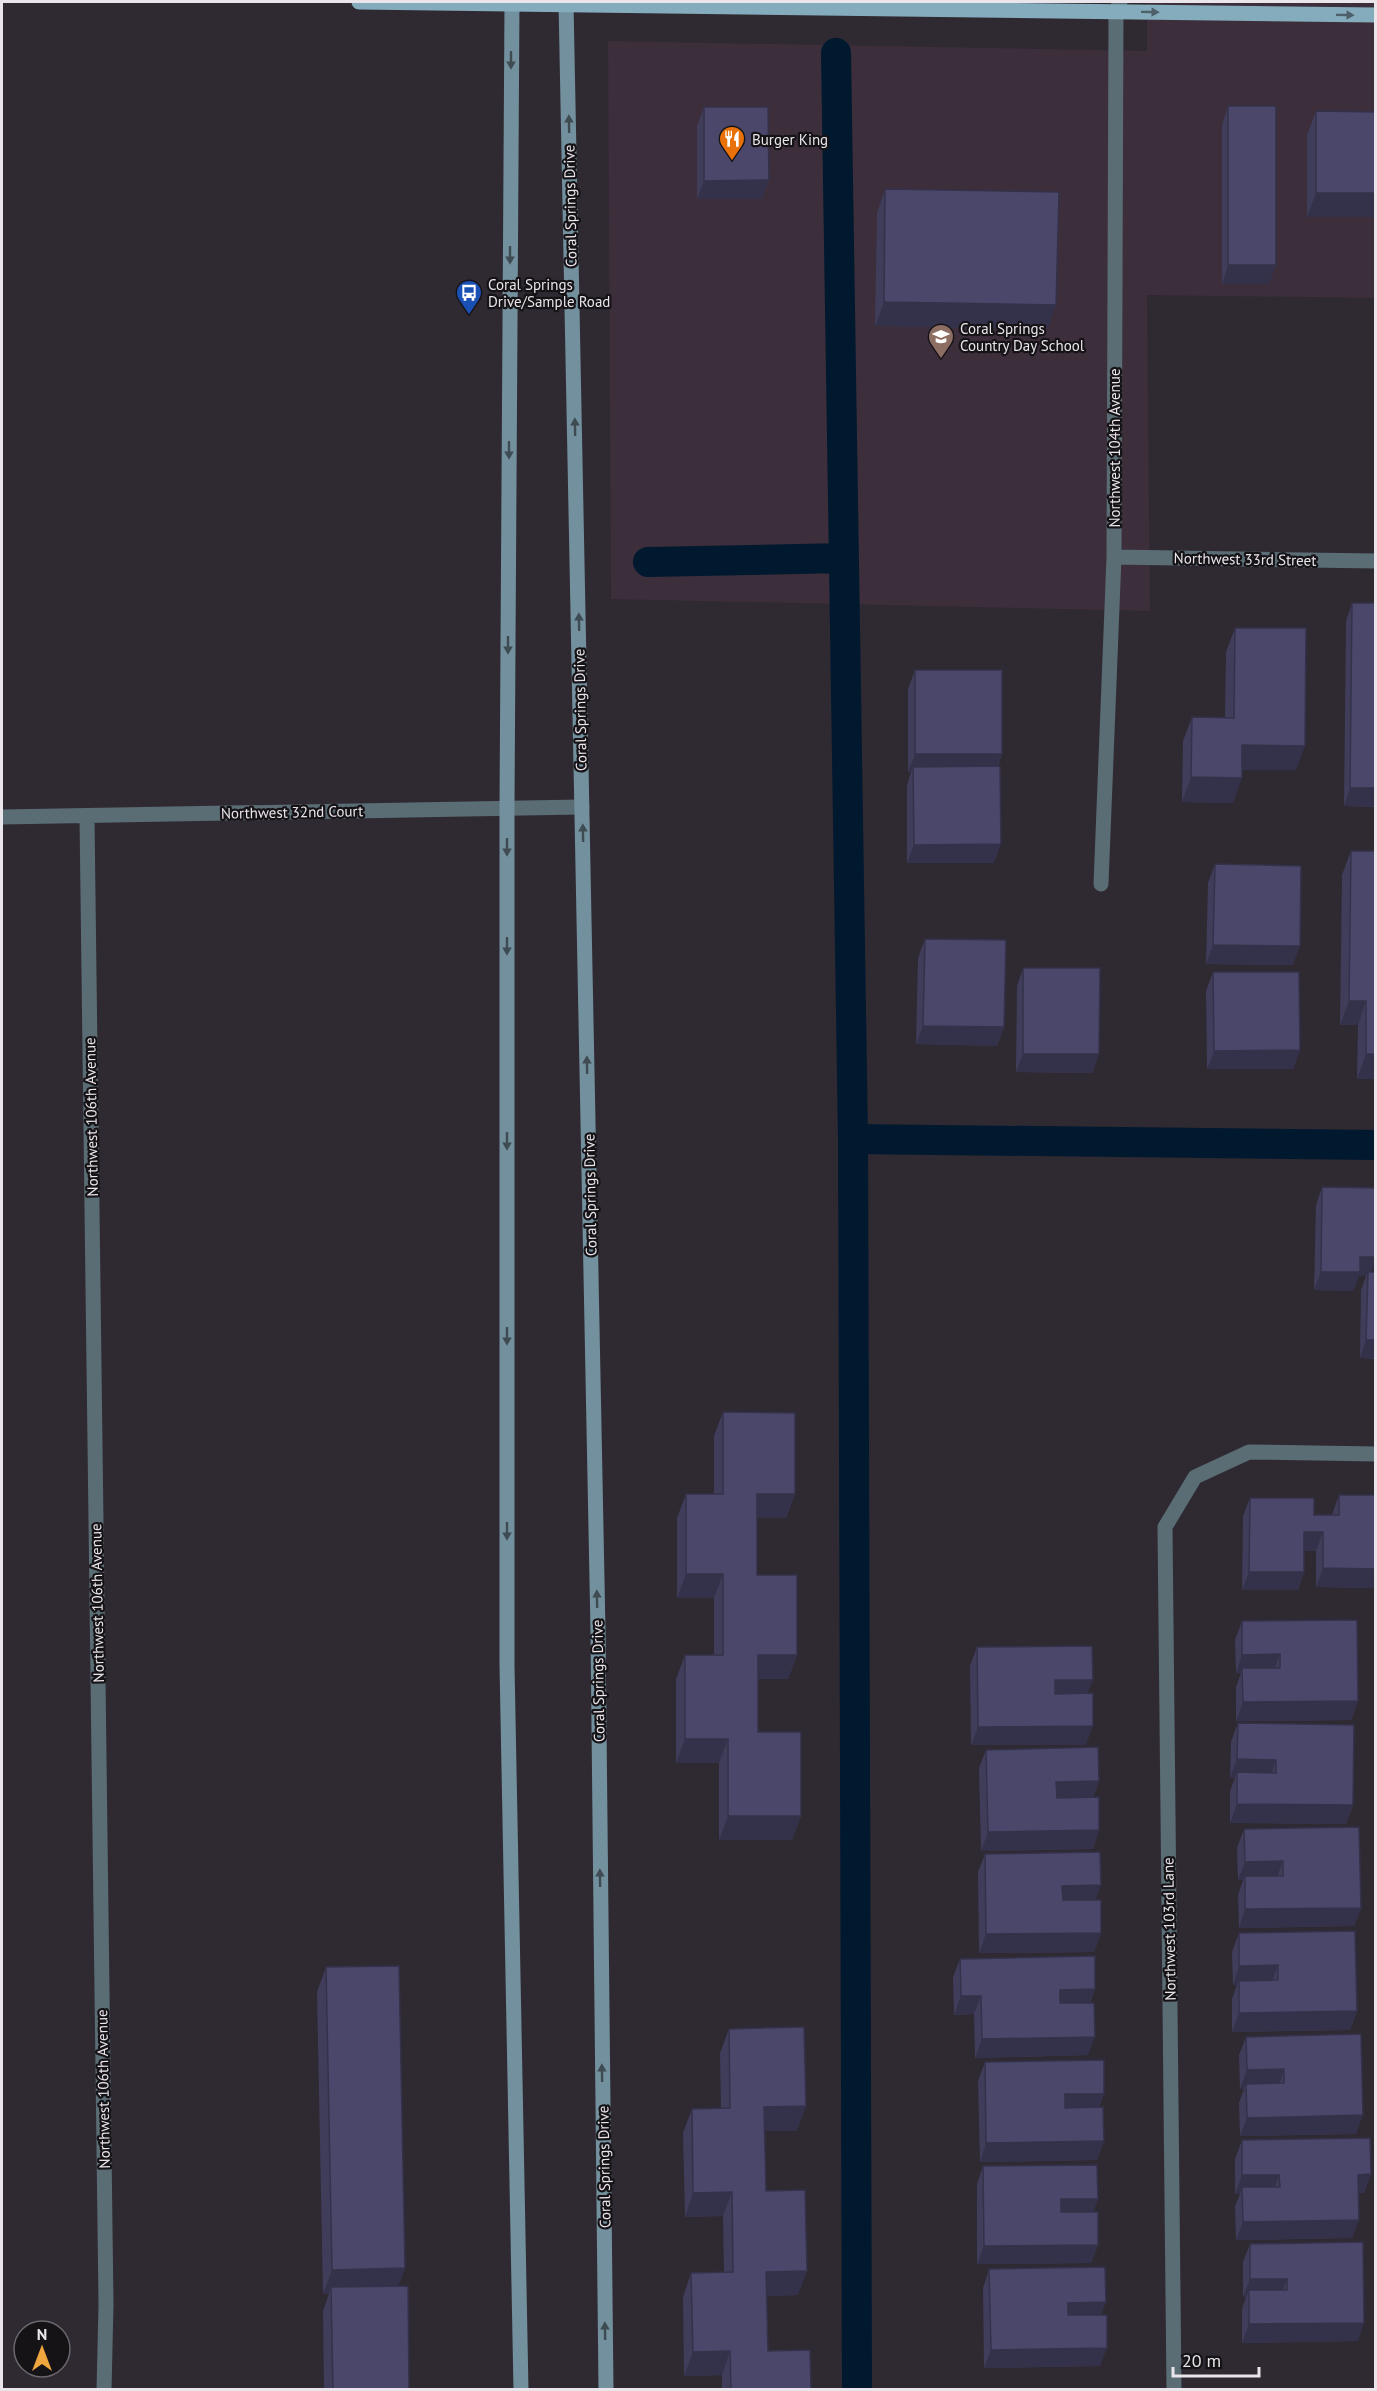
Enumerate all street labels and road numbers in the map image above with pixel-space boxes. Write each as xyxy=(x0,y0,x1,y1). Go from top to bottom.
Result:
street label: Coral Springs Drive xyxy=(559,145,581,267)
street label: Northwest 104th Avenue xyxy=(1105,368,1124,528)
street label: Northwest 33rd Street xyxy=(1173,548,1317,570)
street label: Coral Springs Drive xyxy=(569,649,591,771)
street label: Northwest 32nd Court xyxy=(221,801,363,823)
street label: Northwest 106th Avenue xyxy=(80,1037,102,1197)
street label: Coral Springs Drive xyxy=(579,1134,601,1256)
street label: Northwest 106th Avenue xyxy=(86,1523,108,1683)
street label: Coral Springs Drive xyxy=(587,1620,609,1742)
street label: Northwest 103rd Lane xyxy=(1158,1857,1180,2001)
street label: Northwest 106th Avenue xyxy=(92,2009,114,2169)
street label: Coral Springs Drive xyxy=(593,2106,615,2228)

